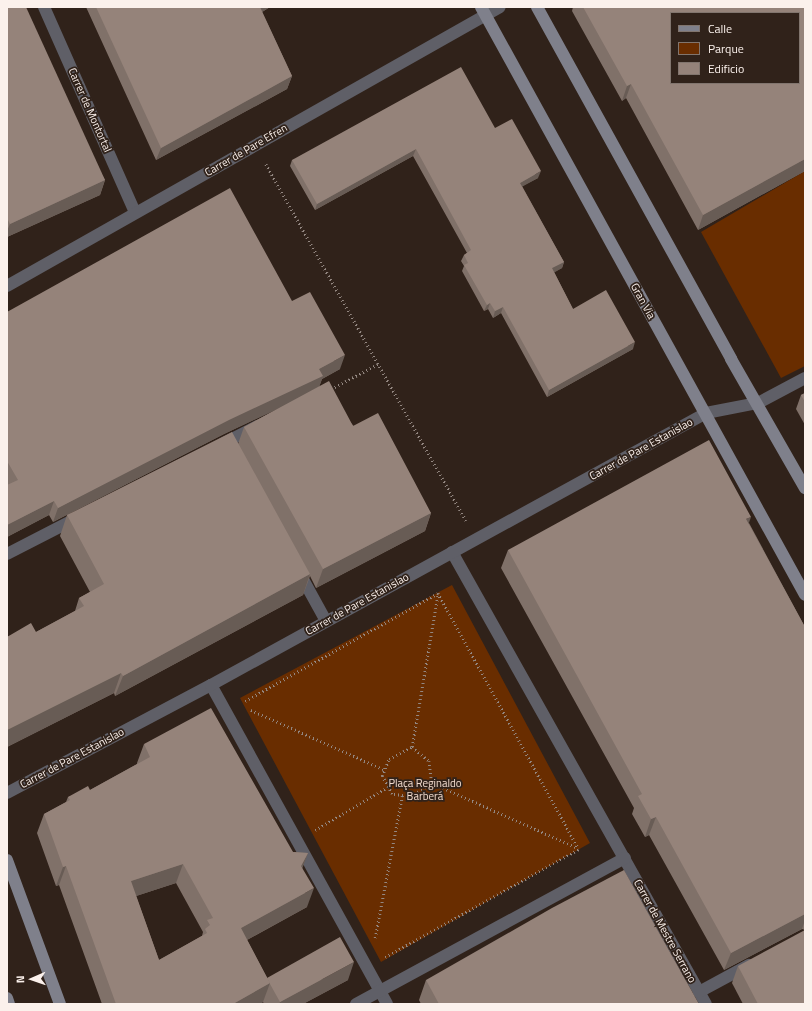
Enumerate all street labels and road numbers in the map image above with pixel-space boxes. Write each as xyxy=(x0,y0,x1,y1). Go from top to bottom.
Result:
street label: Carrer de Montortal xyxy=(65,66,115,154)
street label: Carrer de Pare Efren xyxy=(202,121,290,179)
street label: Gran Via xyxy=(628,281,658,321)
street label: Carrer de Pare Estanislao xyxy=(587,415,695,483)
street label: Carrer de Pare Estanislao xyxy=(303,570,411,638)
street label: Carrer de Pare Estanislao xyxy=(18,725,126,791)
street label: Carrer de Mestre Serrano xyxy=(631,877,699,985)

